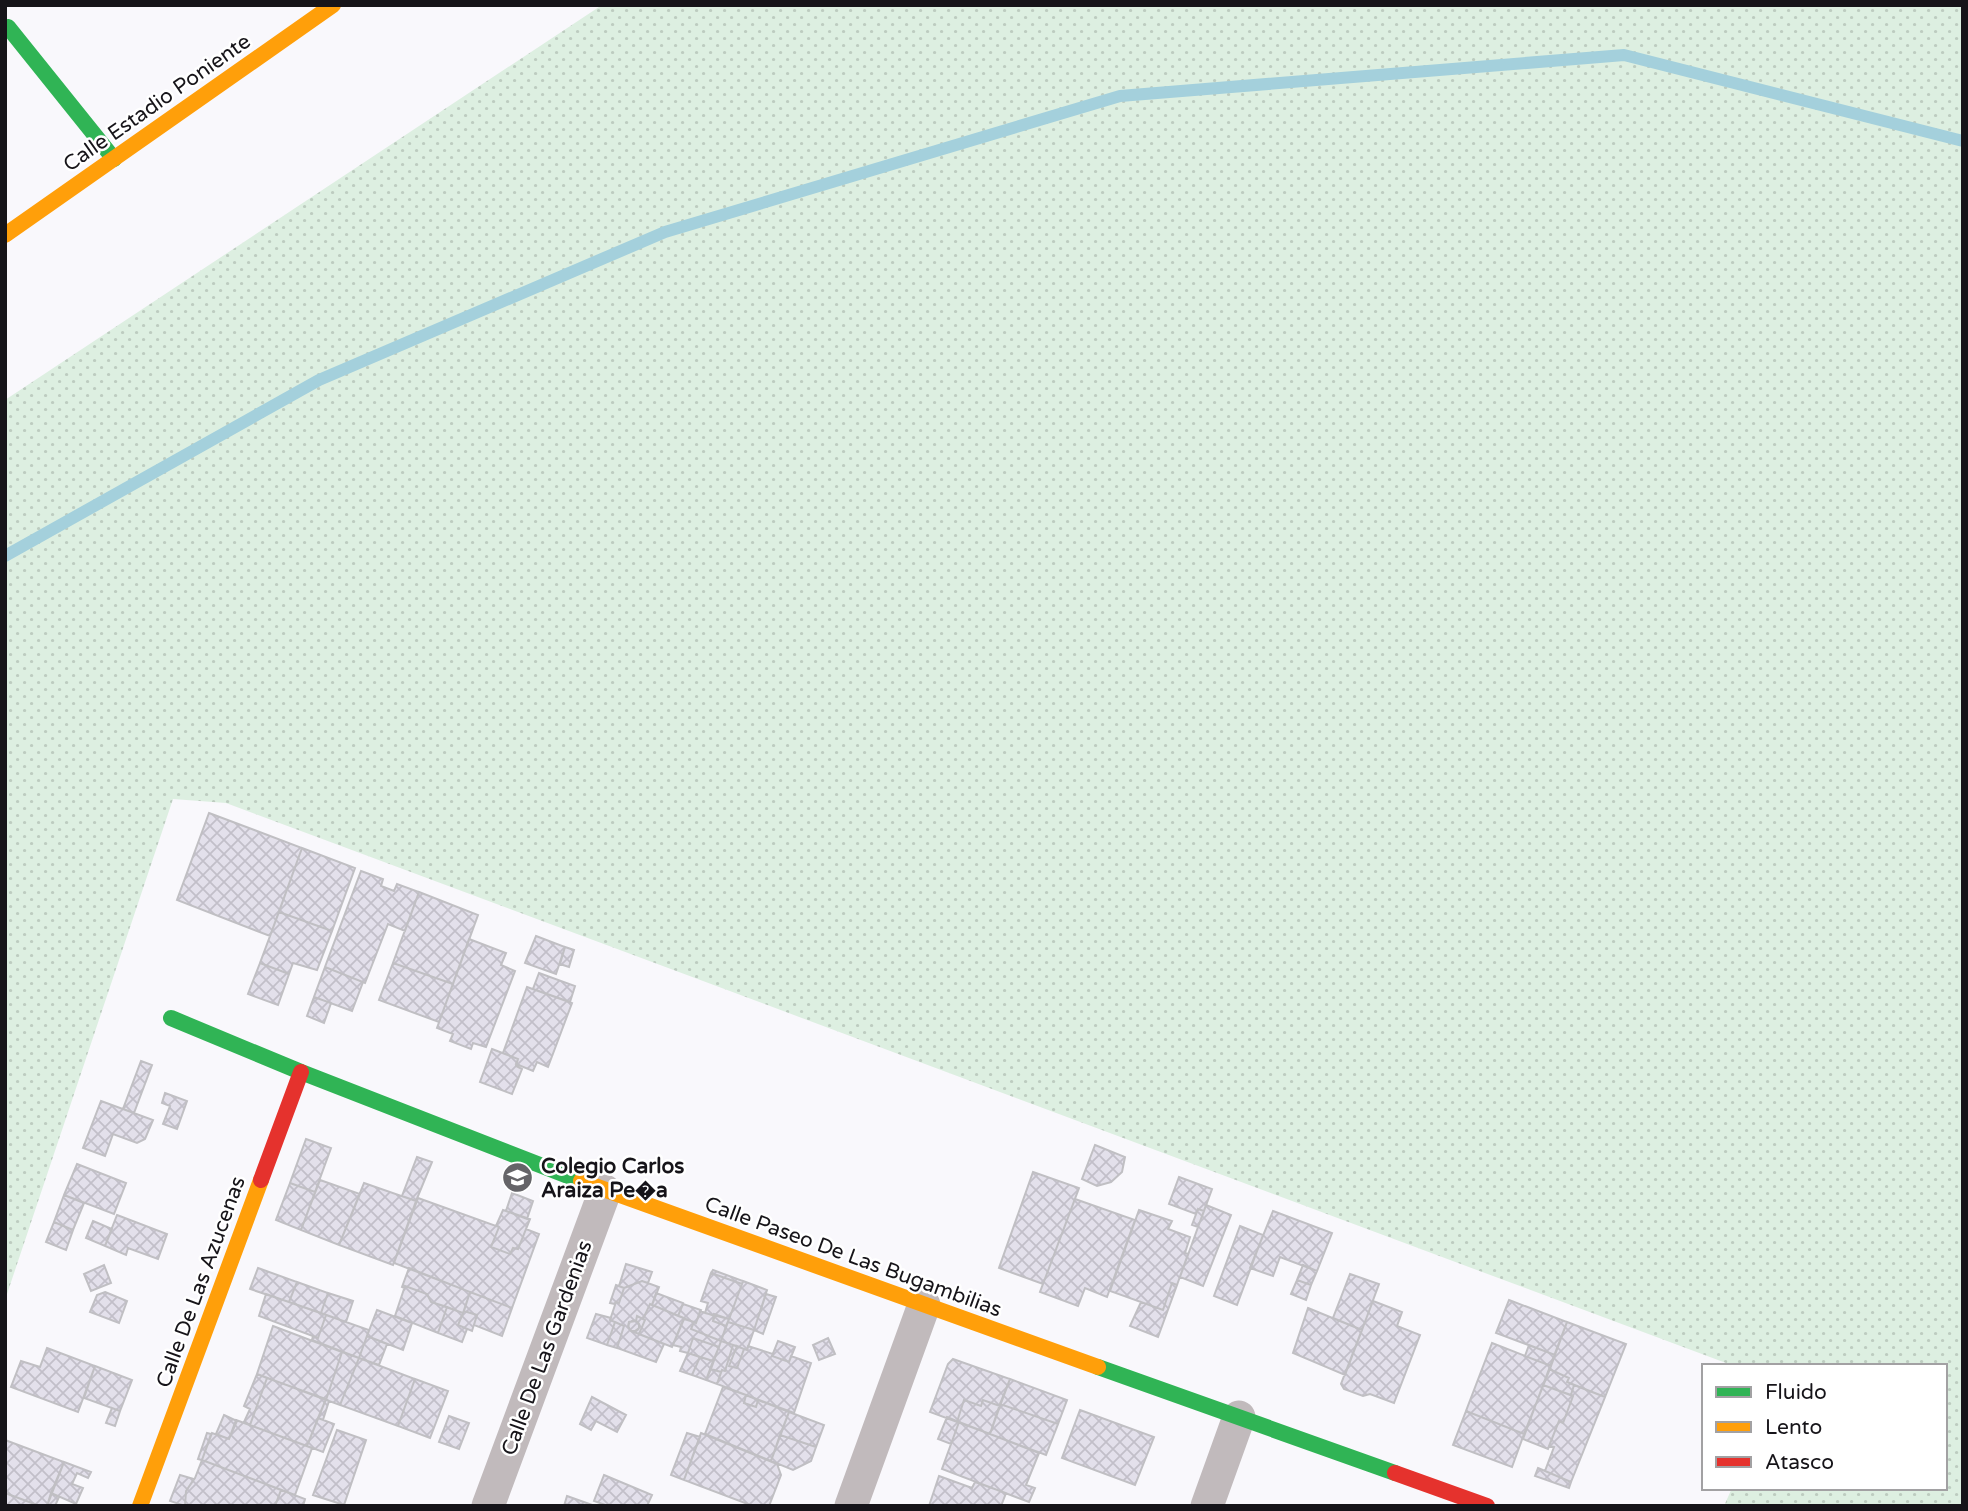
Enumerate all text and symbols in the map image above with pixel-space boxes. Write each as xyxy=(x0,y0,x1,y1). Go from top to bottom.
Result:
street label: Calle Estadio Poniente xyxy=(59,29,256,177)
place label: Colegio Carlos Araiza Pe�a xyxy=(541,1154,684,1203)
school or university icon: Colegio Carlos Araiza Pe�a xyxy=(501,1161,535,1195)
street label: Calle De Las Azucenas xyxy=(151,1173,251,1391)
street label: Calle Paseo De Las Bugambilias xyxy=(701,1192,1005,1322)
street label: Calle De Las Gardenias xyxy=(496,1237,598,1459)
legend xyxy=(1702,1364,1947,1490)
text: Fluido xyxy=(1765,1380,1827,1405)
text: Lento xyxy=(1765,1415,1822,1440)
text: Atasco xyxy=(1765,1450,1834,1475)

